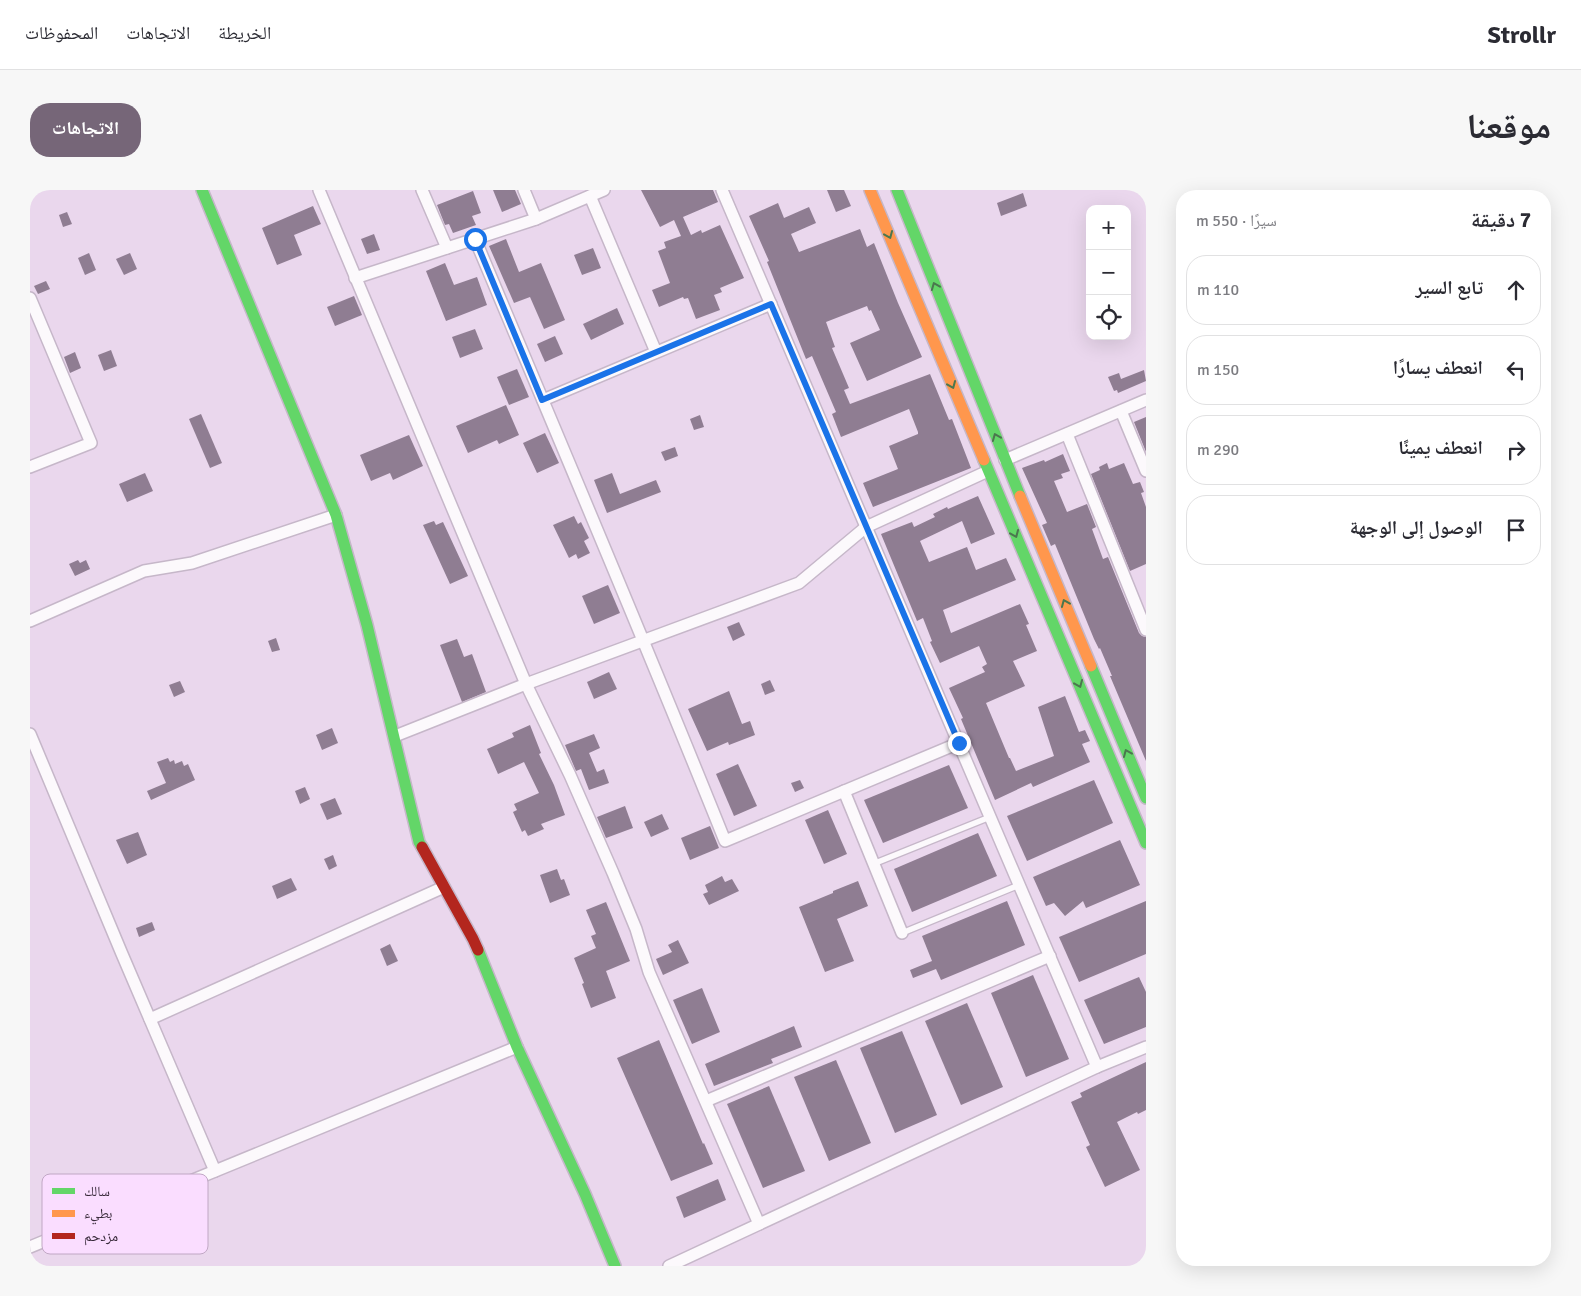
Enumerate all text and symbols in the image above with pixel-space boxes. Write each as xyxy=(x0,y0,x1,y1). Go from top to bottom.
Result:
text: Strollr xyxy=(1488,20,1556,50)
text: المحفوظات xyxy=(25,22,98,44)
text: الاتجاهات xyxy=(126,22,190,44)
text: الخريطة xyxy=(218,22,271,44)
button: الاتجاهات xyxy=(30,103,141,157)
text: موقعنا xyxy=(1466,105,1551,148)
map controls xyxy=(1086,205,1131,340)
button: + xyxy=(1086,205,1131,250)
text: 7 دقيقة xyxy=(1471,207,1531,233)
text: سيرًا · 550 m xyxy=(1196,211,1277,231)
route start xyxy=(464,228,487,251)
one-way arrow xyxy=(883,230,893,239)
button: − xyxy=(1086,250,1131,295)
text: تابع السير xyxy=(1415,276,1483,300)
icon: ahead xyxy=(1502,276,1530,304)
text: 110 m xyxy=(1197,280,1239,300)
one-way arrow xyxy=(931,282,941,291)
button: locate xyxy=(1086,295,1131,340)
text: انعطف يسارًا xyxy=(1393,356,1483,380)
icon: left xyxy=(1502,356,1530,384)
text: 150 m xyxy=(1197,360,1239,380)
one-way arrow xyxy=(946,380,956,389)
one-way arrow xyxy=(991,433,1002,442)
text: انعطف يمينًا xyxy=(1398,436,1483,460)
icon: right xyxy=(1502,436,1530,464)
text: 290 m xyxy=(1197,440,1239,460)
text: الوصول إلى الوجهة xyxy=(1350,516,1483,540)
icon: arrive xyxy=(1502,516,1530,544)
one-way arrow xyxy=(1009,529,1020,538)
one-way arrow xyxy=(1060,599,1071,608)
one-way arrow xyxy=(1072,679,1083,688)
route end xyxy=(948,732,971,755)
one-way arrow xyxy=(1123,749,1134,758)
legend xyxy=(42,1174,208,1254)
text: سالك xyxy=(84,1183,110,1200)
text: بطيء xyxy=(84,1205,113,1225)
text: مزدحم xyxy=(84,1228,118,1246)

